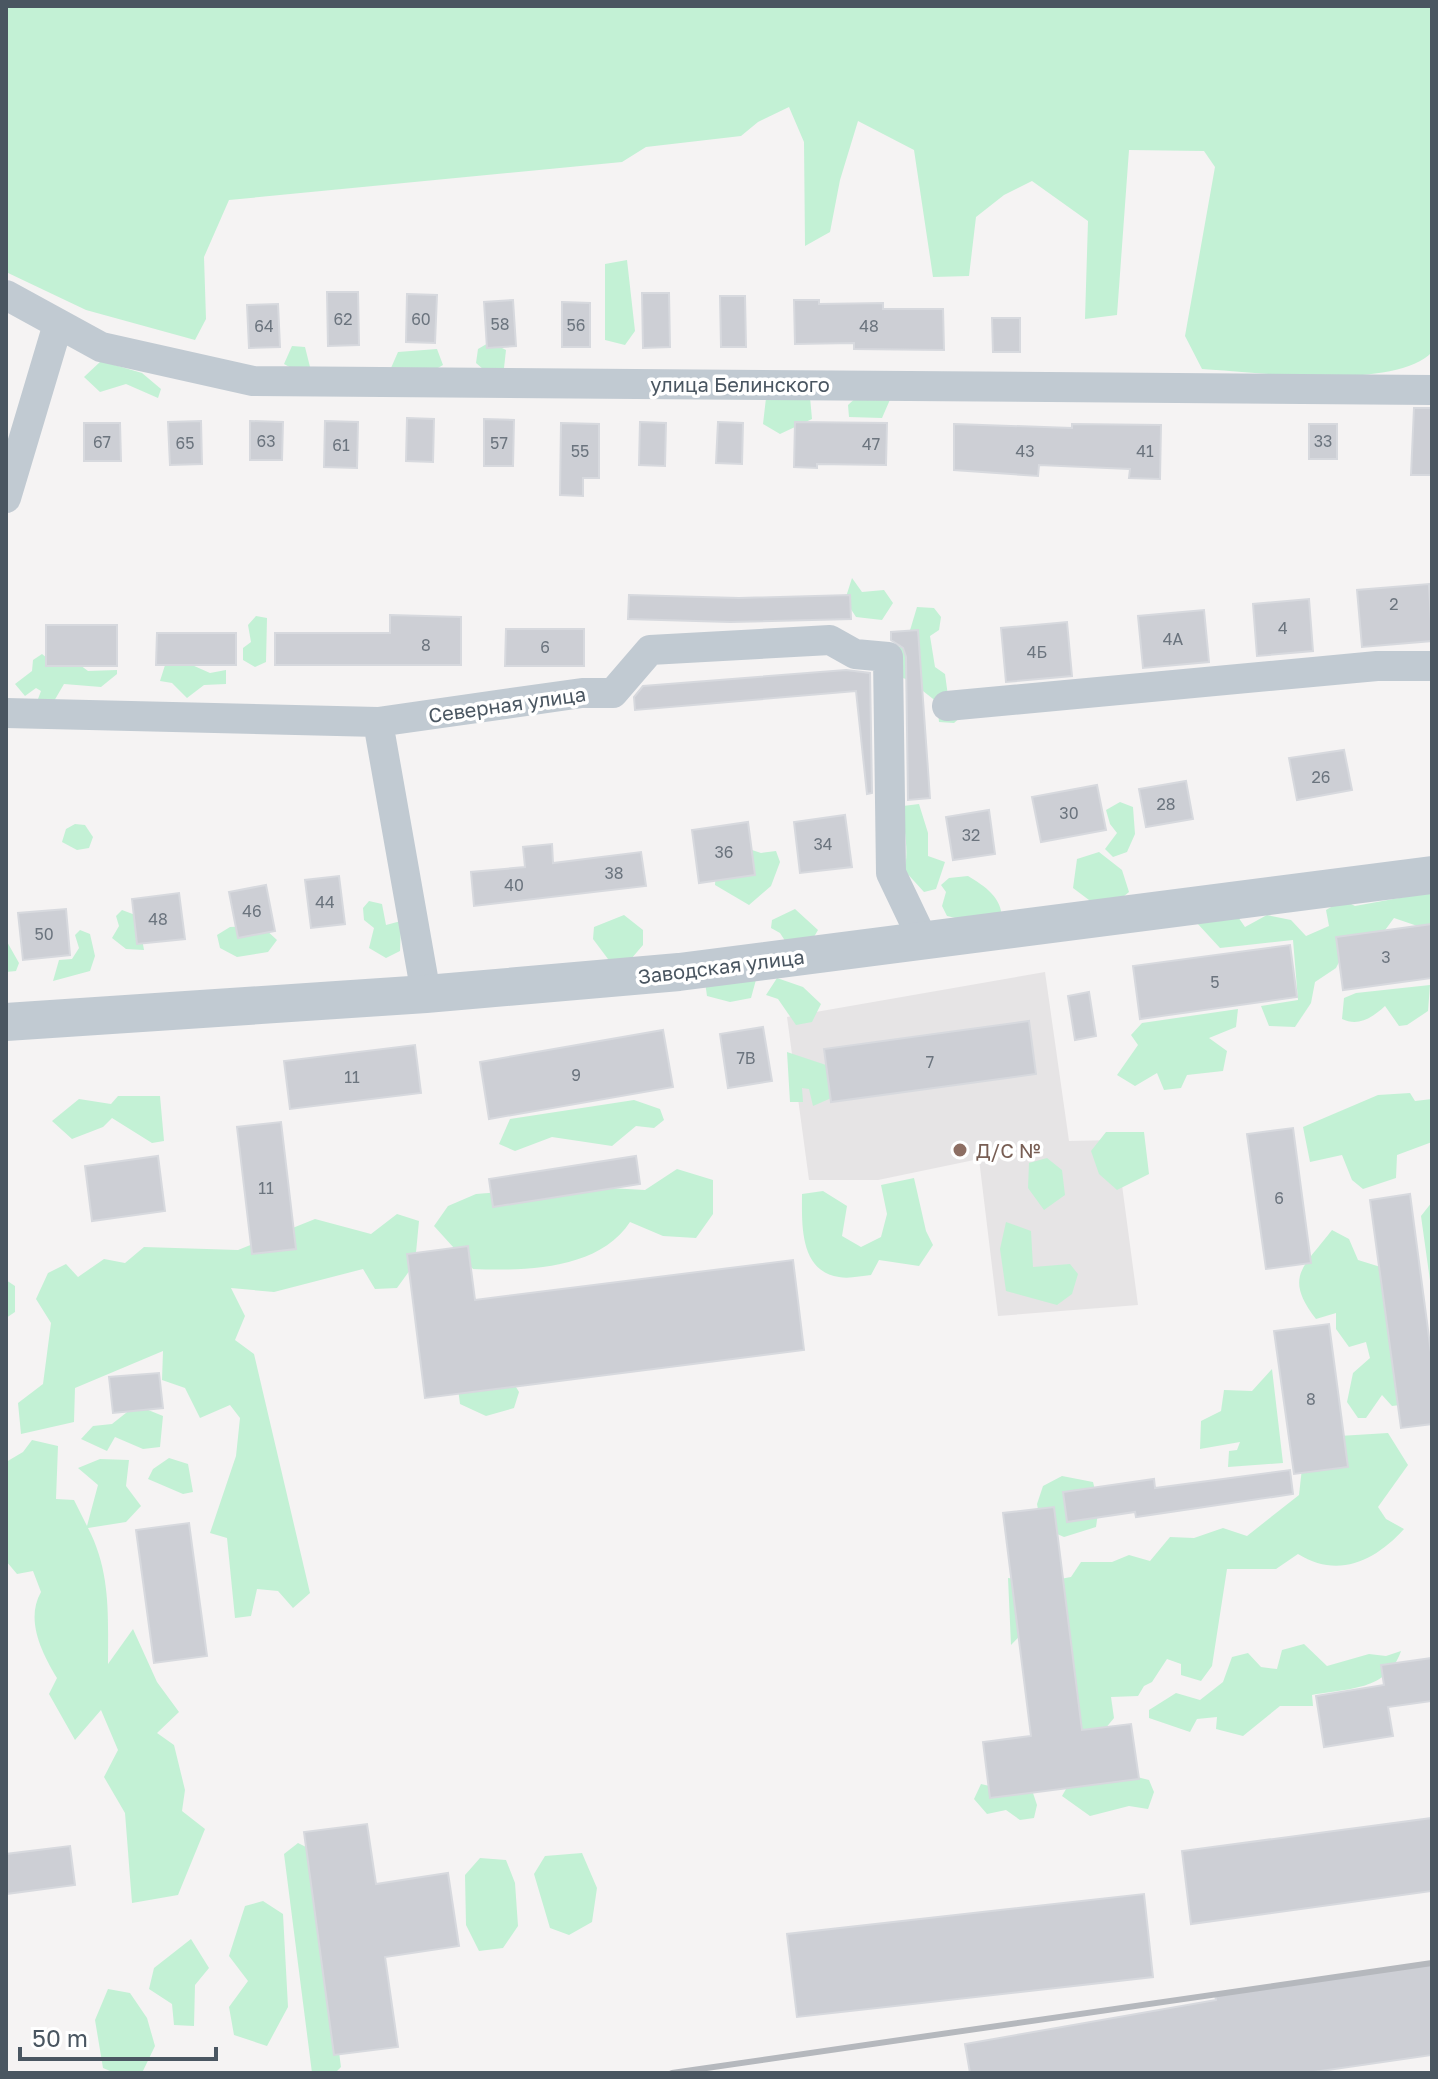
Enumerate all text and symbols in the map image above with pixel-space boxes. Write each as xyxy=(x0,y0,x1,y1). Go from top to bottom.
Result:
house number: 62 xyxy=(334,309,352,329)
house number: 60 xyxy=(411,309,431,329)
house number: 58 xyxy=(490,314,510,334)
house number: 56 xyxy=(567,315,585,335)
house number: 64 xyxy=(254,316,274,336)
house number: 48 xyxy=(859,316,879,336)
street label: улица Белинского xyxy=(650,372,830,396)
house number: 63 xyxy=(256,431,276,451)
house number: 33 xyxy=(1314,431,1332,451)
house number: 67 xyxy=(93,432,111,452)
house number: 65 xyxy=(176,433,194,453)
house number: 57 xyxy=(490,433,508,453)
house number: 47 xyxy=(862,434,880,454)
house number: 61 xyxy=(332,435,350,455)
house number: 55 xyxy=(571,441,589,461)
house number: 43 xyxy=(1015,441,1035,461)
house number: 41 xyxy=(1136,441,1154,461)
house number: 2 xyxy=(1389,594,1399,614)
house number: 4 xyxy=(1278,618,1288,638)
house number: 4А xyxy=(1163,629,1184,649)
house number: 8 xyxy=(421,635,431,655)
house number: 6 xyxy=(540,637,550,657)
house number: 4Б xyxy=(1027,642,1047,662)
street label: Северная улица xyxy=(427,681,587,727)
house number: 26 xyxy=(1312,767,1330,787)
house number: 28 xyxy=(1156,794,1176,814)
house number: 30 xyxy=(1059,803,1079,823)
house number: 32 xyxy=(962,825,980,845)
house number: 34 xyxy=(813,834,833,854)
house number: 36 xyxy=(714,842,734,862)
house number: 38 xyxy=(604,863,624,883)
house number: 40 xyxy=(504,875,524,895)
house number: 44 xyxy=(315,892,335,912)
house number: 46 xyxy=(242,901,262,921)
house number: 48 xyxy=(148,909,168,929)
house number: 50 xyxy=(34,924,54,944)
street label: Заводская улица xyxy=(636,944,806,988)
house number: 3 xyxy=(1381,947,1391,967)
house number: 5 xyxy=(1210,972,1220,992)
house number: 7В xyxy=(736,1048,756,1068)
house number: 7 xyxy=(926,1052,934,1072)
house number: 9 xyxy=(571,1065,581,1085)
house number: 11 xyxy=(344,1067,360,1087)
place label: Д/С № xyxy=(976,1138,1041,1162)
marker: Д/С № xyxy=(951,1141,969,1159)
house number: 11 xyxy=(258,1178,274,1198)
house number: 6 xyxy=(1274,1188,1284,1208)
house number: 8 xyxy=(1306,1389,1316,1409)
scale bar xyxy=(20,2011,216,2061)
text: 50 m xyxy=(32,2023,88,2052)

